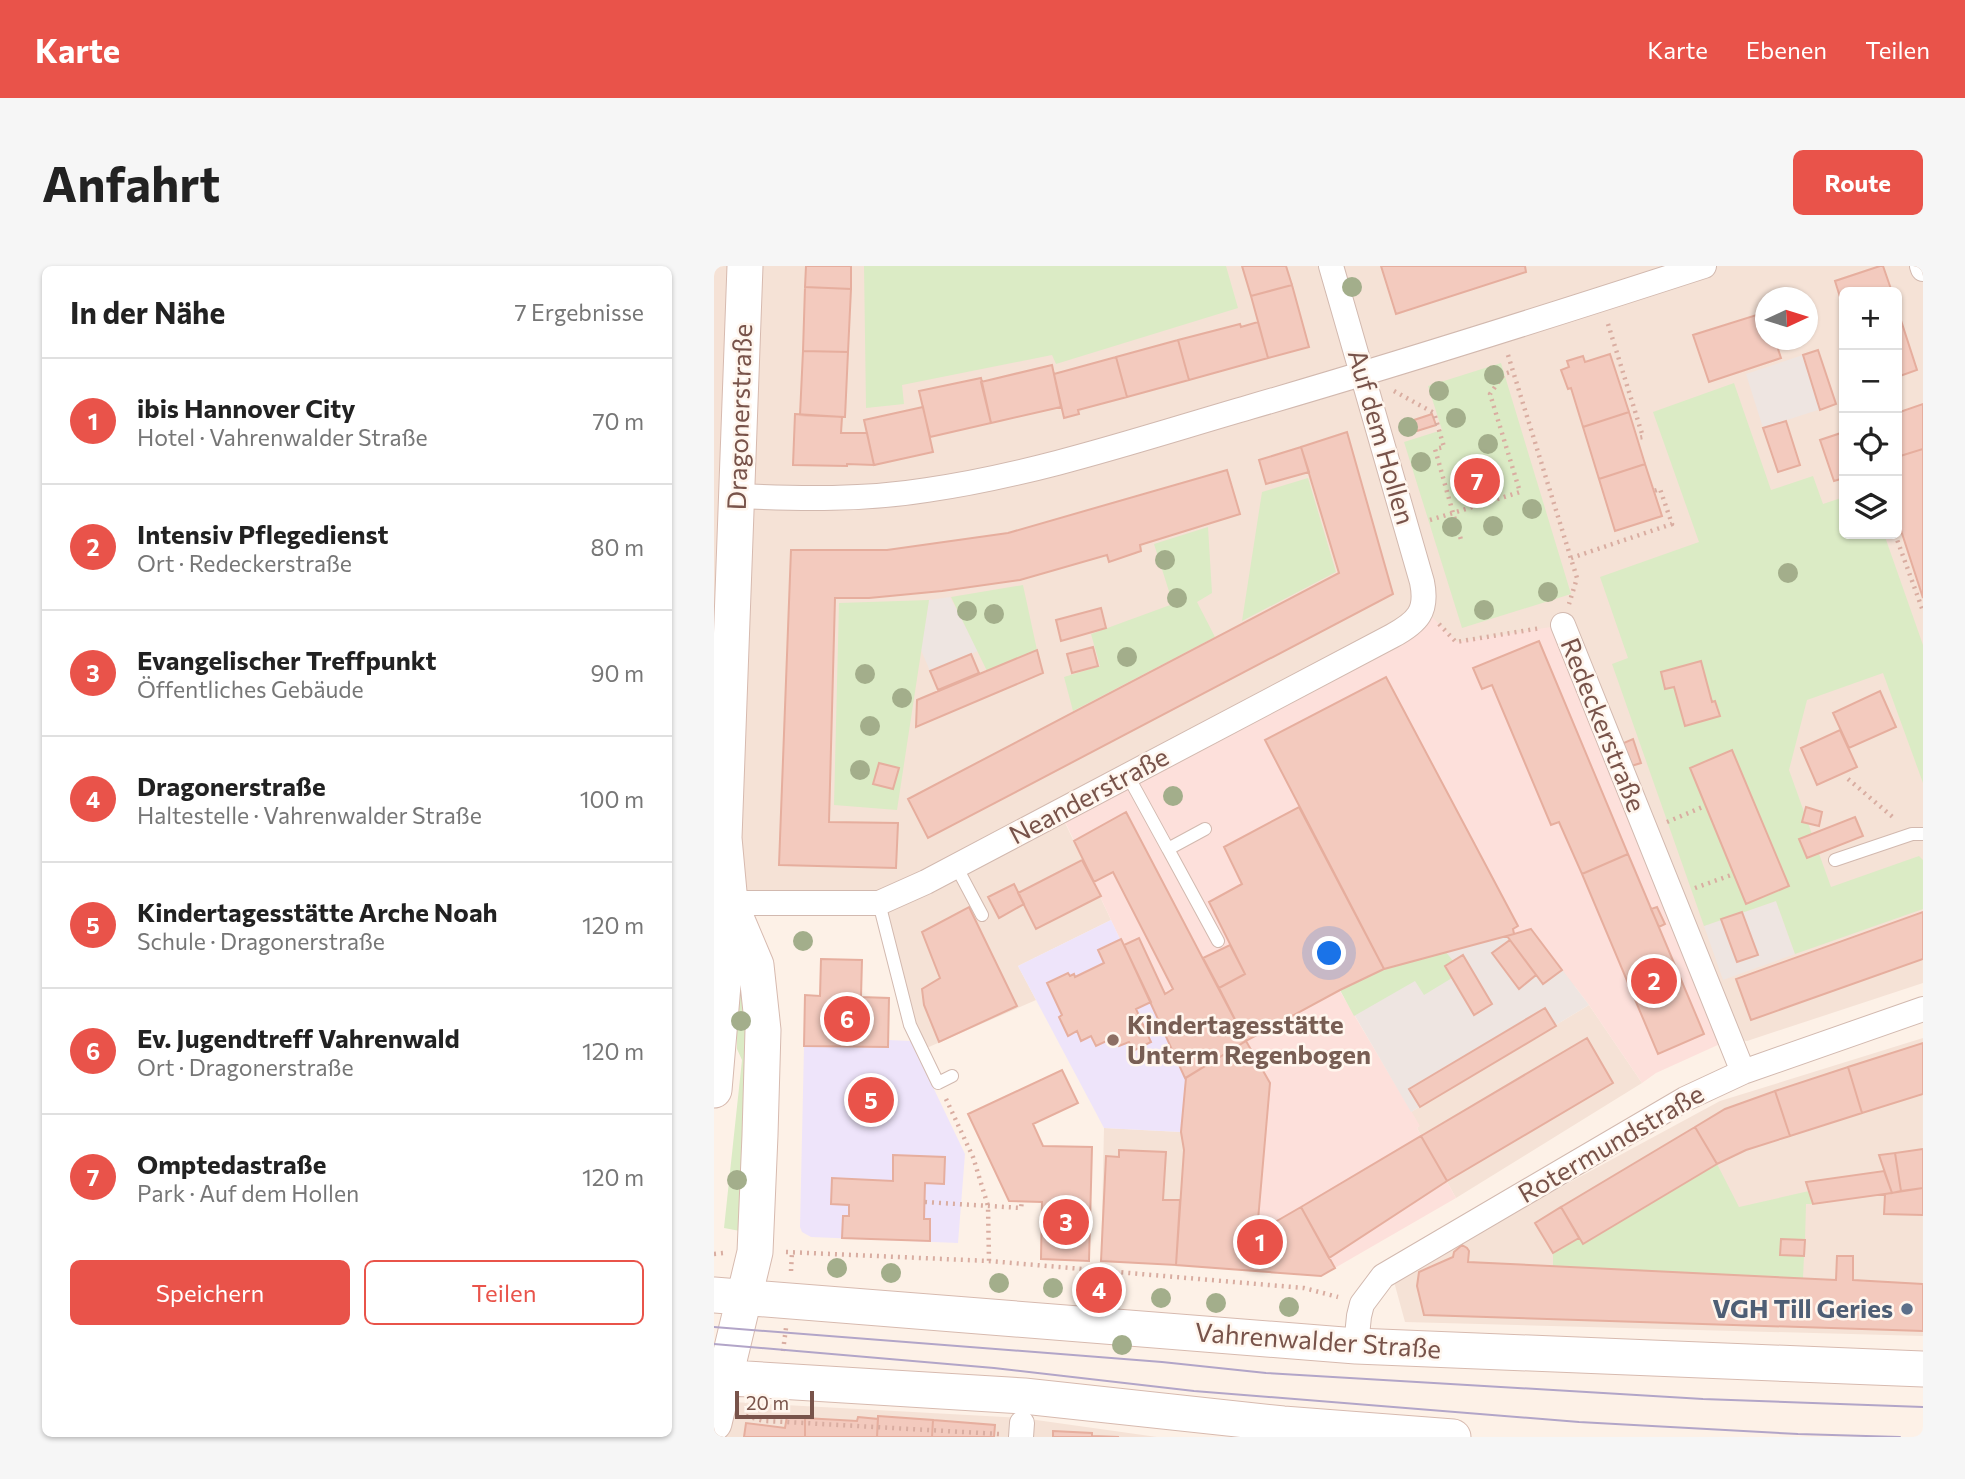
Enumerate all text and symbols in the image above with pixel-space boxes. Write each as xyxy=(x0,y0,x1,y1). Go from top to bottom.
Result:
text: Karte xyxy=(35,29,120,70)
text: Karte xyxy=(1647,35,1708,64)
text: Ebenen xyxy=(1746,35,1827,64)
text: Teilen xyxy=(1865,35,1930,64)
button: Route xyxy=(1793,150,1923,215)
text: Anfahrt xyxy=(42,152,220,212)
north arrow xyxy=(1755,287,1818,350)
map controls xyxy=(1839,287,1902,539)
button: + xyxy=(1839,287,1902,350)
text: In der Nähe xyxy=(70,293,225,330)
text: 7 Ergebnisse xyxy=(515,298,644,326)
street label: Dragonerstraße xyxy=(720,323,757,511)
street label: Auf dem Hollen xyxy=(1343,345,1422,528)
button: − xyxy=(1839,350,1902,413)
text: ibis Hannover City xyxy=(137,392,355,423)
text: 1 xyxy=(88,407,98,435)
text: 70 m xyxy=(592,407,644,435)
button: locate xyxy=(1839,413,1902,476)
text: Hotel · Vahrenwalder Straße xyxy=(137,423,428,451)
pin: 7 xyxy=(1454,455,1500,507)
button: layers xyxy=(1839,476,1902,539)
text: Intensiv Pflegedienst xyxy=(137,518,388,549)
text: 2 xyxy=(86,533,100,561)
text: 80 m xyxy=(591,533,644,561)
text: Ort · Redeckerstraße xyxy=(137,549,352,577)
street label: Redeckerstraße xyxy=(1555,633,1653,816)
text: Evangelischer Treffpunkt xyxy=(137,644,437,675)
text: 3 xyxy=(86,659,100,687)
text: 90 m xyxy=(591,659,644,687)
text: Öffentliches Gebäude xyxy=(137,675,364,703)
street label: Neanderstraße xyxy=(1003,740,1173,850)
text: Dragonerstraße xyxy=(137,770,326,801)
text: 4 xyxy=(86,785,100,813)
text: 100 m xyxy=(580,785,644,813)
text: Haltestelle · Vahrenwalder Straße xyxy=(137,801,482,829)
text: Kindertagesstätte Arche Noah xyxy=(137,896,498,927)
text: 5 xyxy=(86,911,100,939)
text: 120 m xyxy=(582,911,644,939)
text: Schule · Dragonerstraße xyxy=(137,927,385,955)
your location xyxy=(1312,936,1346,970)
pin: 2 xyxy=(1631,955,1677,1007)
pin: 6 xyxy=(824,993,870,1045)
place label: Kindertagesstätte Unterm Regenbogen xyxy=(1127,1008,1371,1069)
text: Ev. Jugendtreff Vahrenwald xyxy=(137,1022,460,1053)
marker: Kindertagesstätte Unterm Regenbogen xyxy=(1105,1032,1121,1048)
text: 6 xyxy=(86,1037,100,1065)
text: 120 m xyxy=(582,1037,644,1065)
text: Ort · Dragonerstraße xyxy=(137,1053,354,1081)
pin: 5 xyxy=(848,1074,894,1126)
street label: Rotermundstraße xyxy=(1512,1077,1709,1208)
text: Omptedastraße xyxy=(137,1148,326,1179)
text: 7 xyxy=(87,1163,99,1191)
text: 120 m xyxy=(582,1163,644,1191)
text: Park · Auf dem Hollen xyxy=(137,1179,359,1207)
pin: 3 xyxy=(1043,1196,1089,1248)
pin: 1 xyxy=(1237,1216,1283,1268)
button: Speichern xyxy=(70,1260,350,1325)
button: Teilen xyxy=(364,1260,644,1325)
pin: 4 xyxy=(1076,1264,1122,1316)
place label: VGH Till Geries xyxy=(1712,1292,1893,1323)
marker: VGH Till Geries xyxy=(1899,1301,1915,1317)
street label: Vahrenwalder Straße xyxy=(1194,1315,1442,1364)
scale bar xyxy=(735,1388,814,1420)
text: 20 m xyxy=(746,1391,789,1414)

